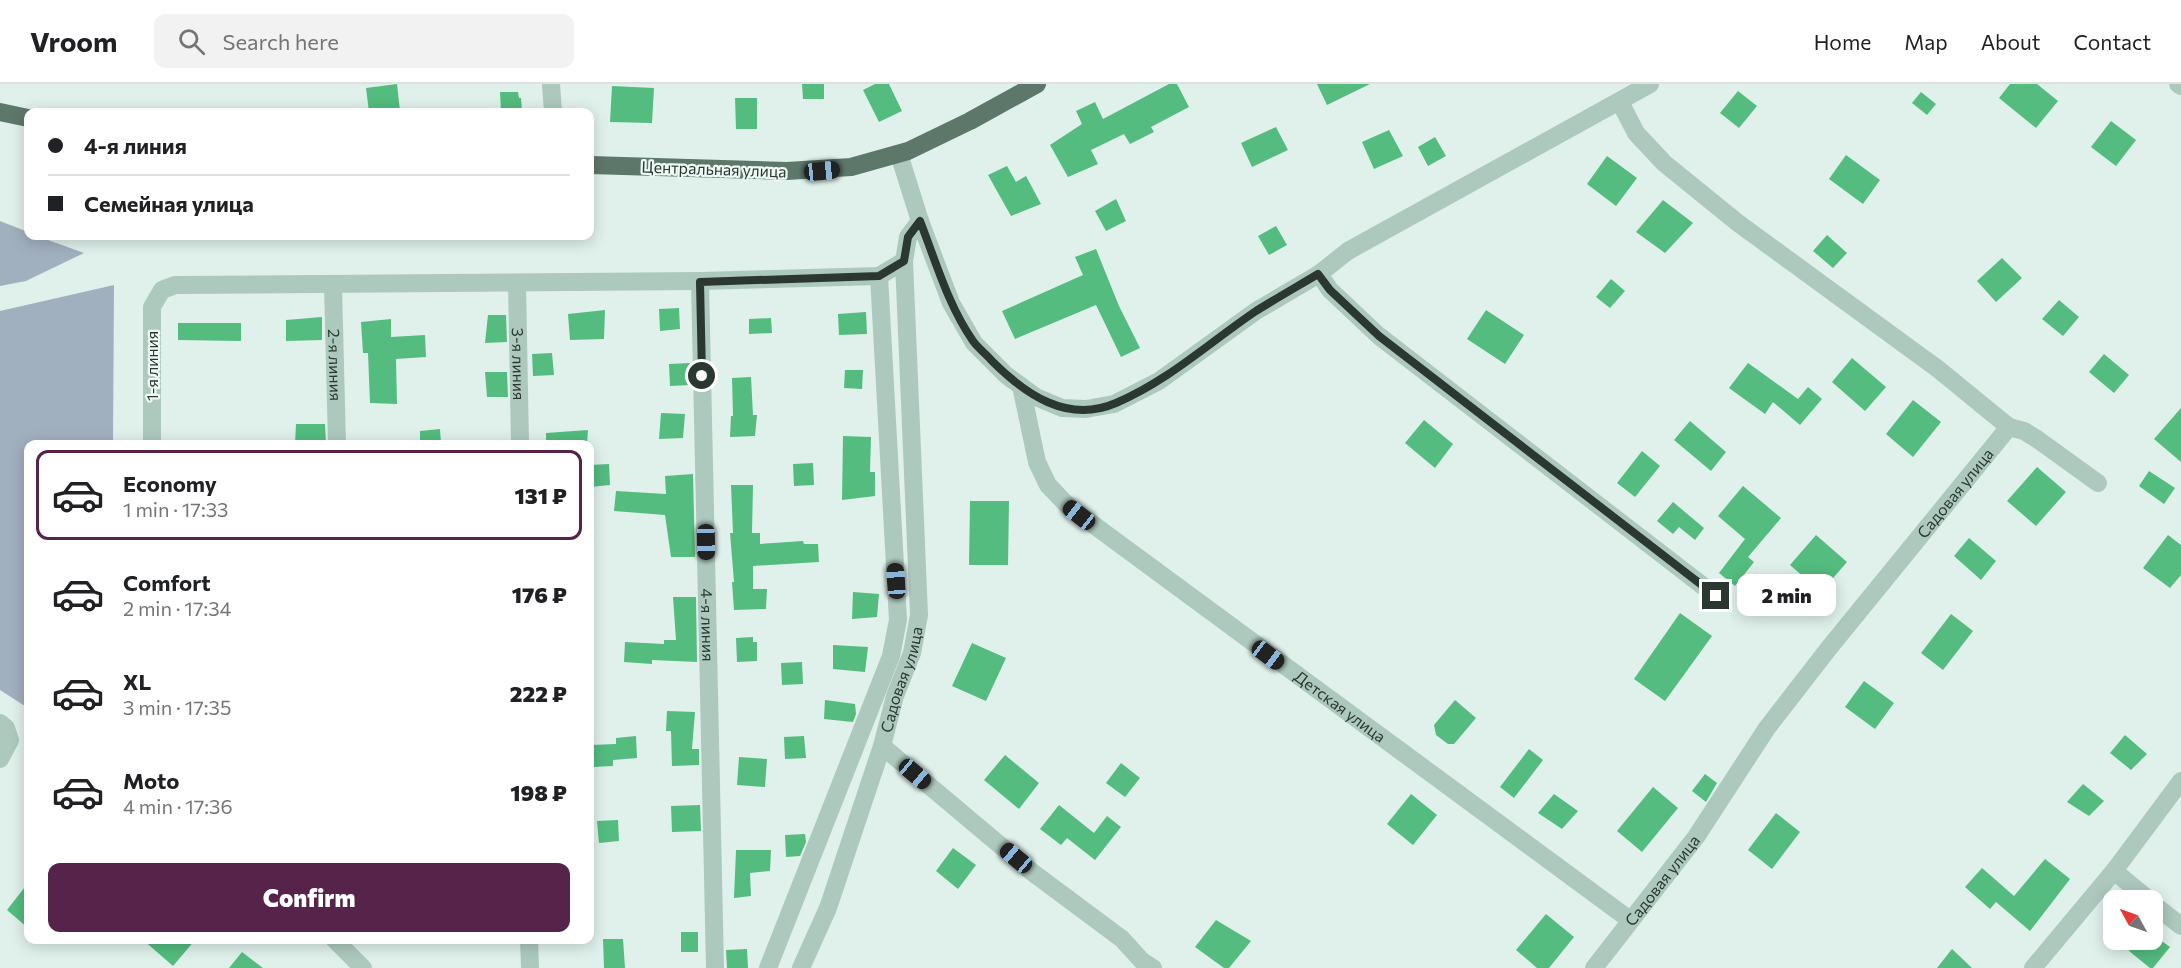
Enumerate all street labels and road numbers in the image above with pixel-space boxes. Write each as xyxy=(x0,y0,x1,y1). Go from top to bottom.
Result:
street label: Центральная улица xyxy=(641,156,787,181)
street label: 3-я линия xyxy=(509,328,529,400)
street label: 2-я линия xyxy=(325,329,346,401)
street label: 1-я линия xyxy=(142,331,161,401)
street label: Садовая улица xyxy=(1913,444,1997,542)
street label: 4-я линия xyxy=(698,588,718,662)
street label: Садовая улица xyxy=(876,625,926,734)
street label: Детская улица xyxy=(1291,666,1390,746)
street label: Садовая улица xyxy=(1620,831,1703,929)

